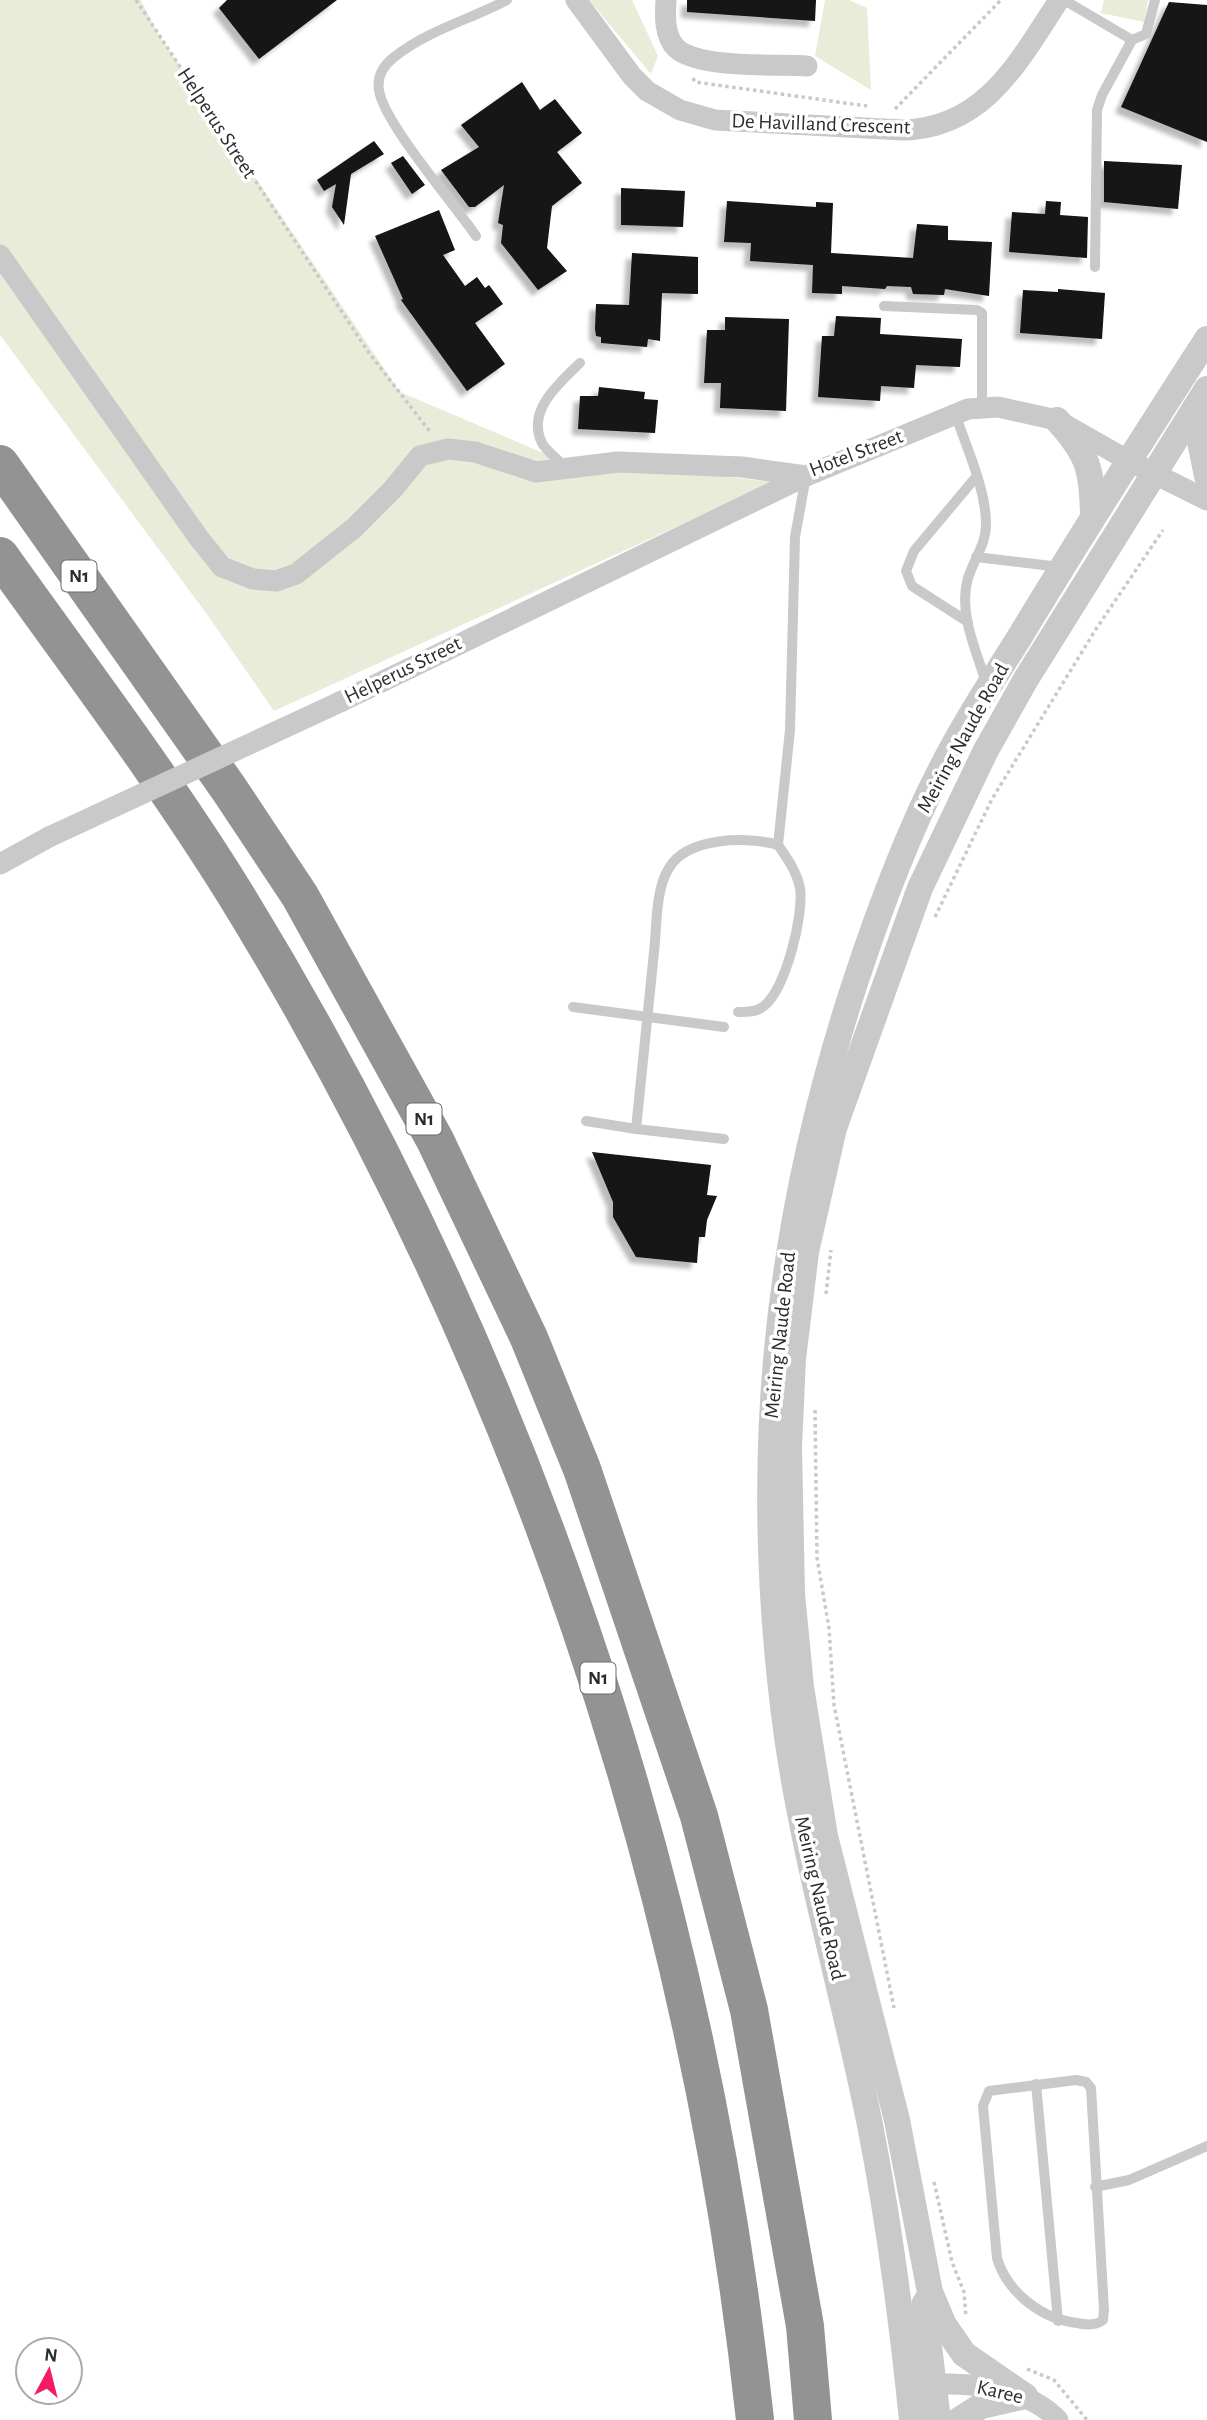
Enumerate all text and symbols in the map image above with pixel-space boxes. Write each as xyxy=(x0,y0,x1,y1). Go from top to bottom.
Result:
street label: Helperus Street xyxy=(174,64,261,182)
street label: De Havilland Crescent xyxy=(731,110,911,138)
street label: Hotel Street xyxy=(806,425,906,480)
road number: N1 xyxy=(62,561,96,592)
street label: Helperus Street xyxy=(341,633,465,707)
street label: Meiring Naude Road xyxy=(913,660,1013,816)
road number: N1 xyxy=(406,1104,442,1134)
street label: Meiring Naude Road xyxy=(761,1251,799,1419)
road number: N1 xyxy=(580,1662,616,1694)
street label: Meiring Naude Road xyxy=(791,1814,849,1982)
north arrow xyxy=(14,2336,84,2406)
text: N xyxy=(43,2345,59,2366)
street label: Karee xyxy=(975,2376,1025,2408)

